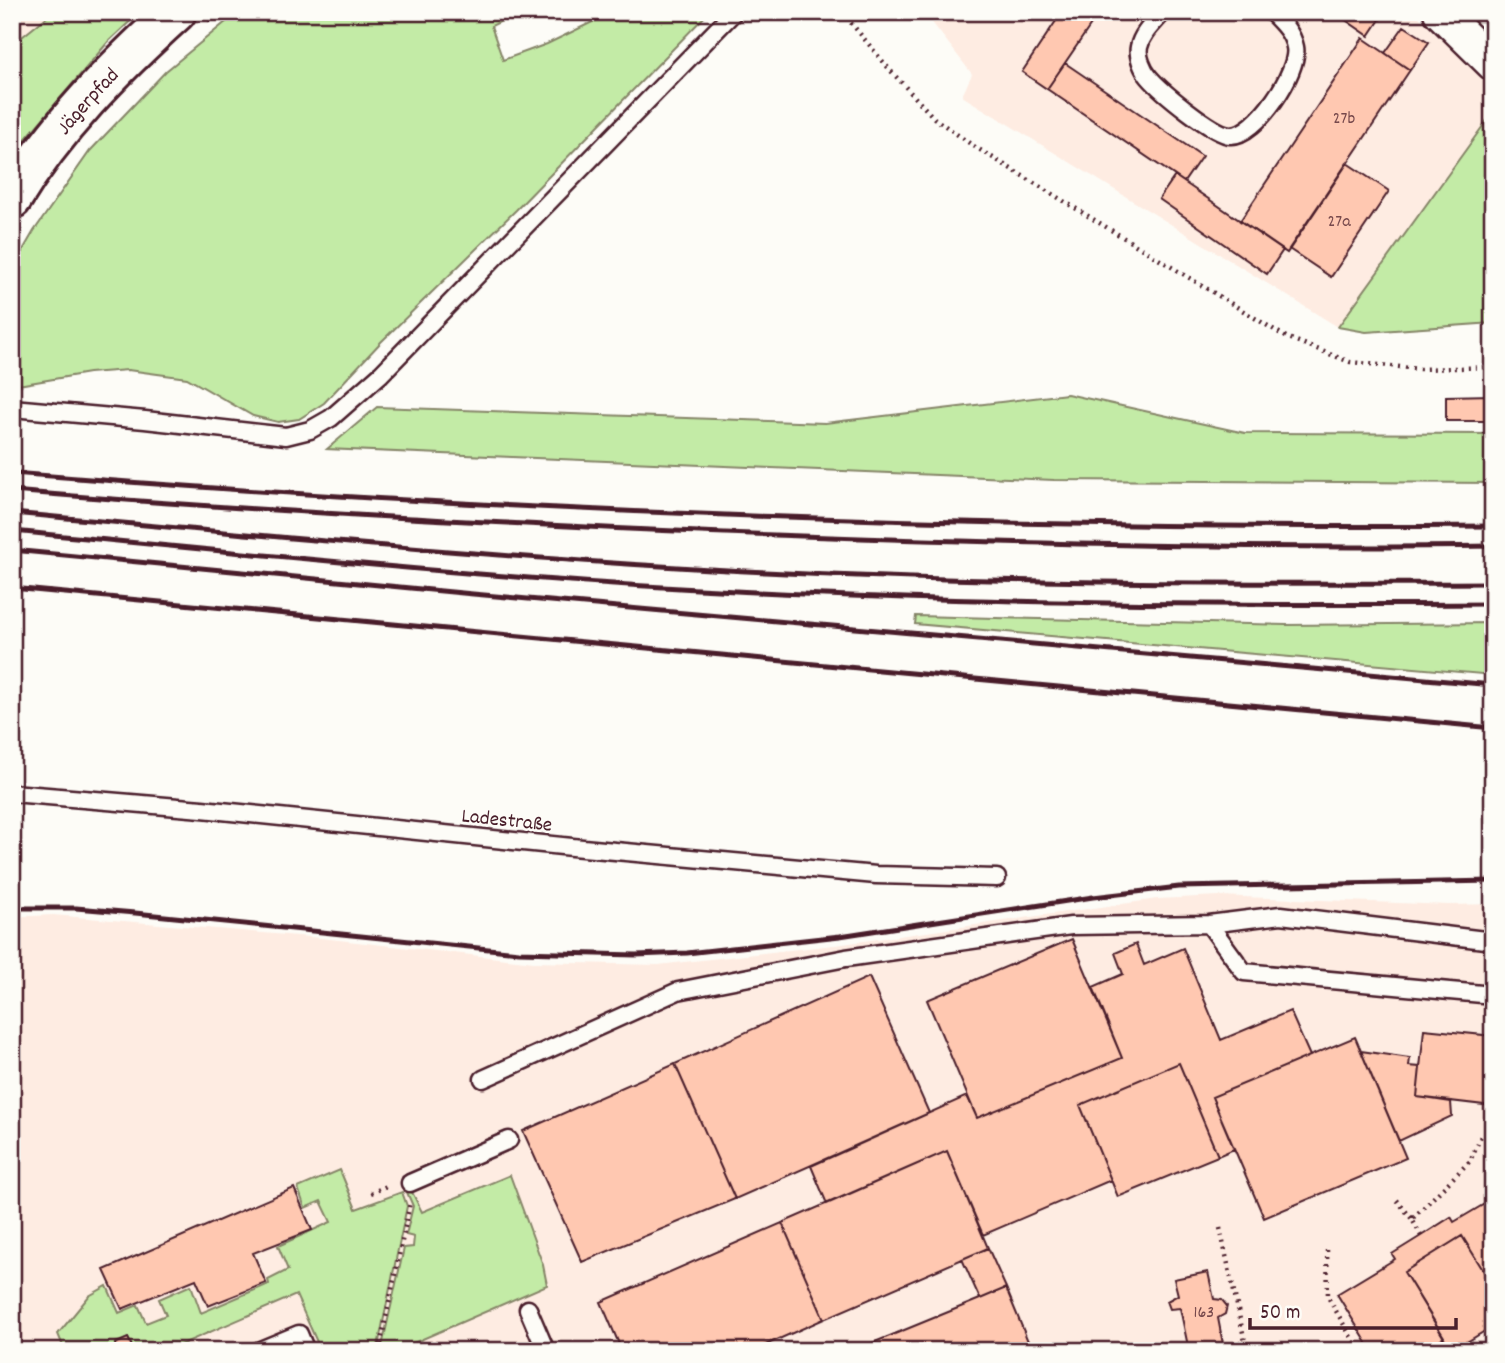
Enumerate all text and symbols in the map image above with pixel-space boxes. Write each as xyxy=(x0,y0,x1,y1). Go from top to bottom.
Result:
street label: Jägerpfad xyxy=(51,62,127,142)
house number: 27b xyxy=(1333,107,1355,132)
house number: 27a xyxy=(1327,210,1351,235)
street label: Ladestraße xyxy=(460,802,553,842)
scale bar xyxy=(1250,1286,1456,1330)
text: 50 m xyxy=(1260,1299,1300,1329)
house number: 163 xyxy=(1194,1301,1214,1326)

